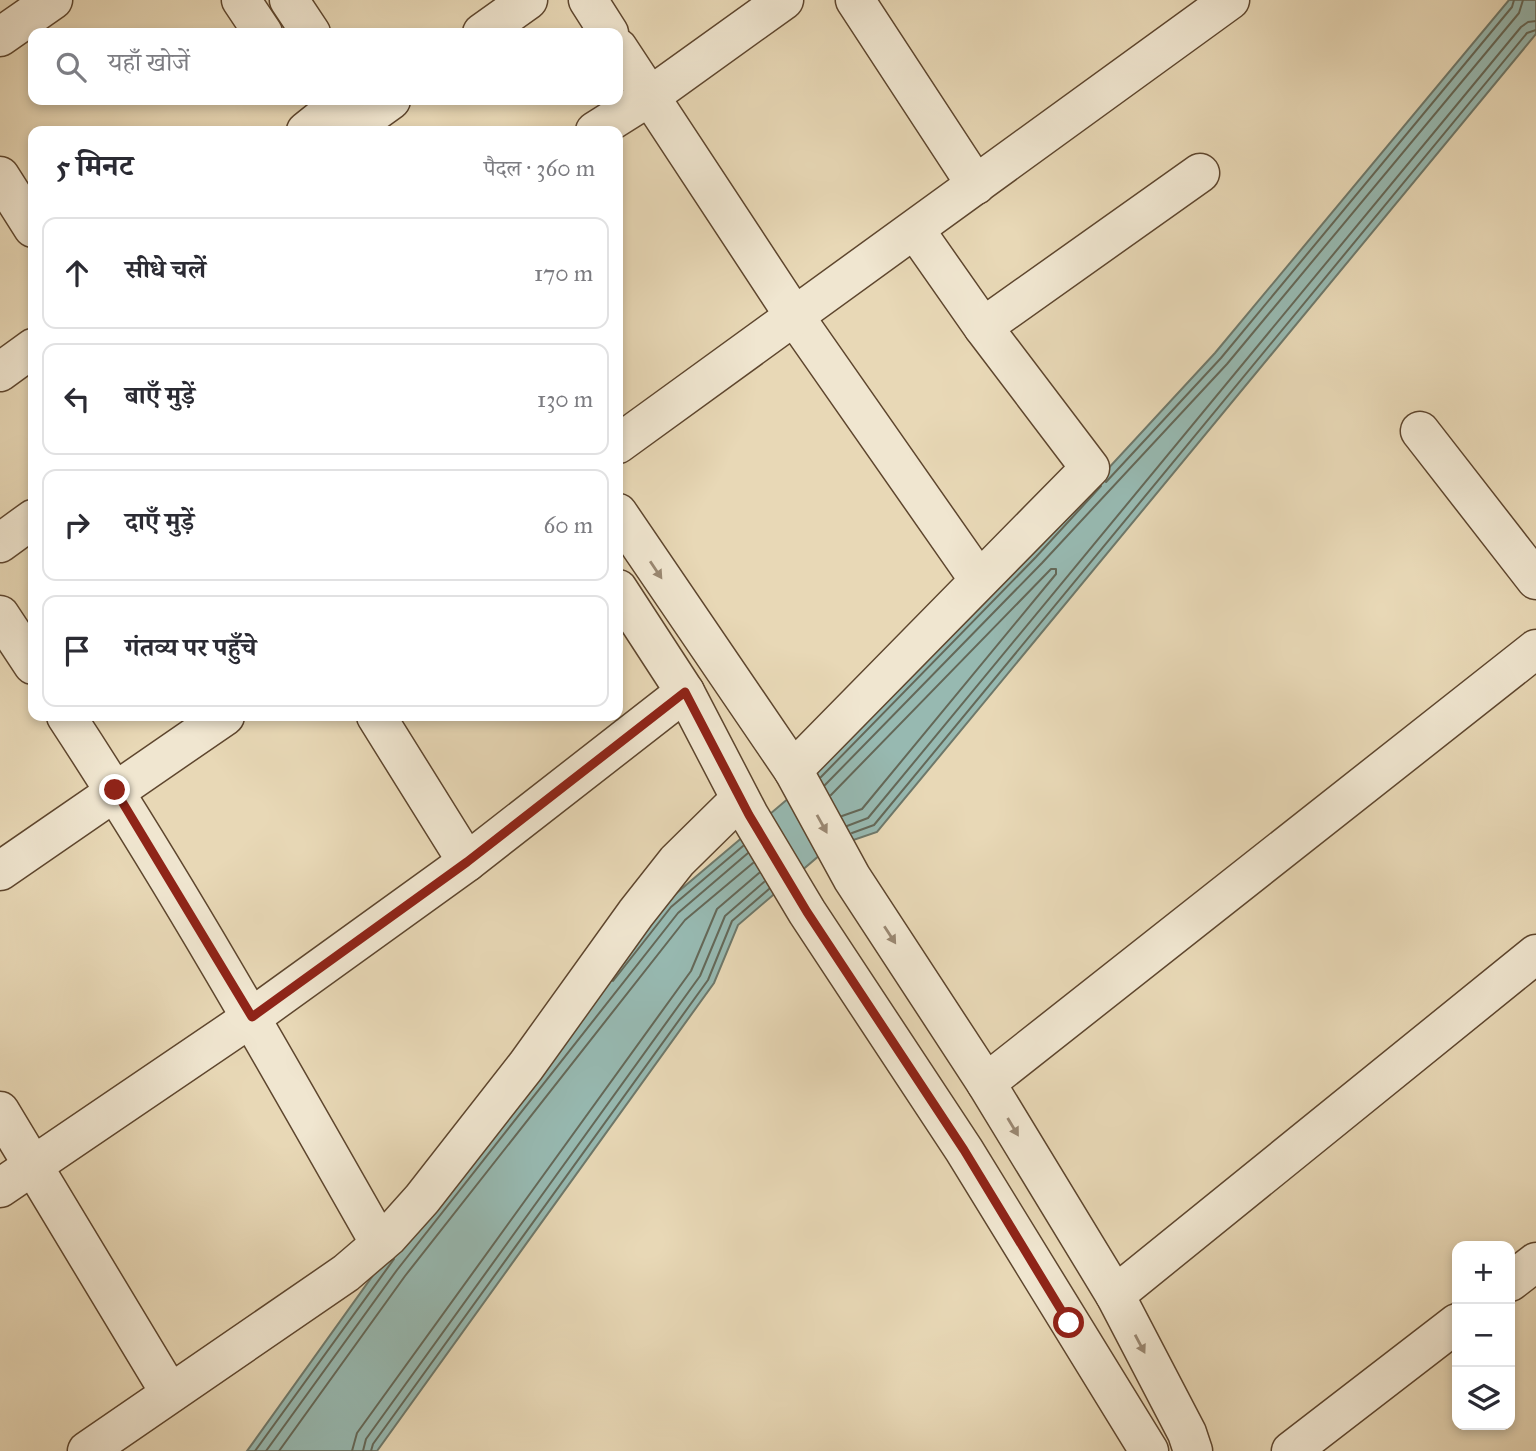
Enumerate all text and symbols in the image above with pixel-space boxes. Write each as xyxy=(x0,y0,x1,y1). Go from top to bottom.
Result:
search box xyxy=(28,28,623,105)
text: यहाँ खोजें xyxy=(108,46,190,78)
icon: search xyxy=(52,48,90,86)
text: 5 मिनट xyxy=(56,148,133,184)
text: पैदल · 360 m xyxy=(484,154,595,182)
text: सीधे चलें xyxy=(125,253,206,285)
icon: ahead xyxy=(58,254,96,292)
text: 170 m xyxy=(534,259,593,287)
text: बाएँ मुड़ें xyxy=(125,379,195,411)
icon: left xyxy=(58,380,96,418)
text: 130 m xyxy=(537,385,593,413)
text: दाएँ मुड़ें xyxy=(125,505,194,537)
icon: right xyxy=(58,506,96,544)
text: 60 m xyxy=(544,511,593,539)
one-way arrow xyxy=(649,561,663,579)
text: गंतव्य पर पहुँचे xyxy=(125,631,256,663)
icon: arrive xyxy=(58,632,96,670)
route end xyxy=(99,774,130,805)
one-way arrow xyxy=(816,815,828,835)
one-way arrow xyxy=(883,926,896,945)
one-way arrow xyxy=(1006,1117,1019,1136)
map controls xyxy=(1452,1241,1515,1430)
button: + xyxy=(1452,1241,1515,1304)
button: − xyxy=(1452,1304,1515,1367)
route start xyxy=(1053,1307,1084,1338)
one-way arrow xyxy=(1135,1334,1146,1354)
button: layers xyxy=(1452,1367,1515,1430)

